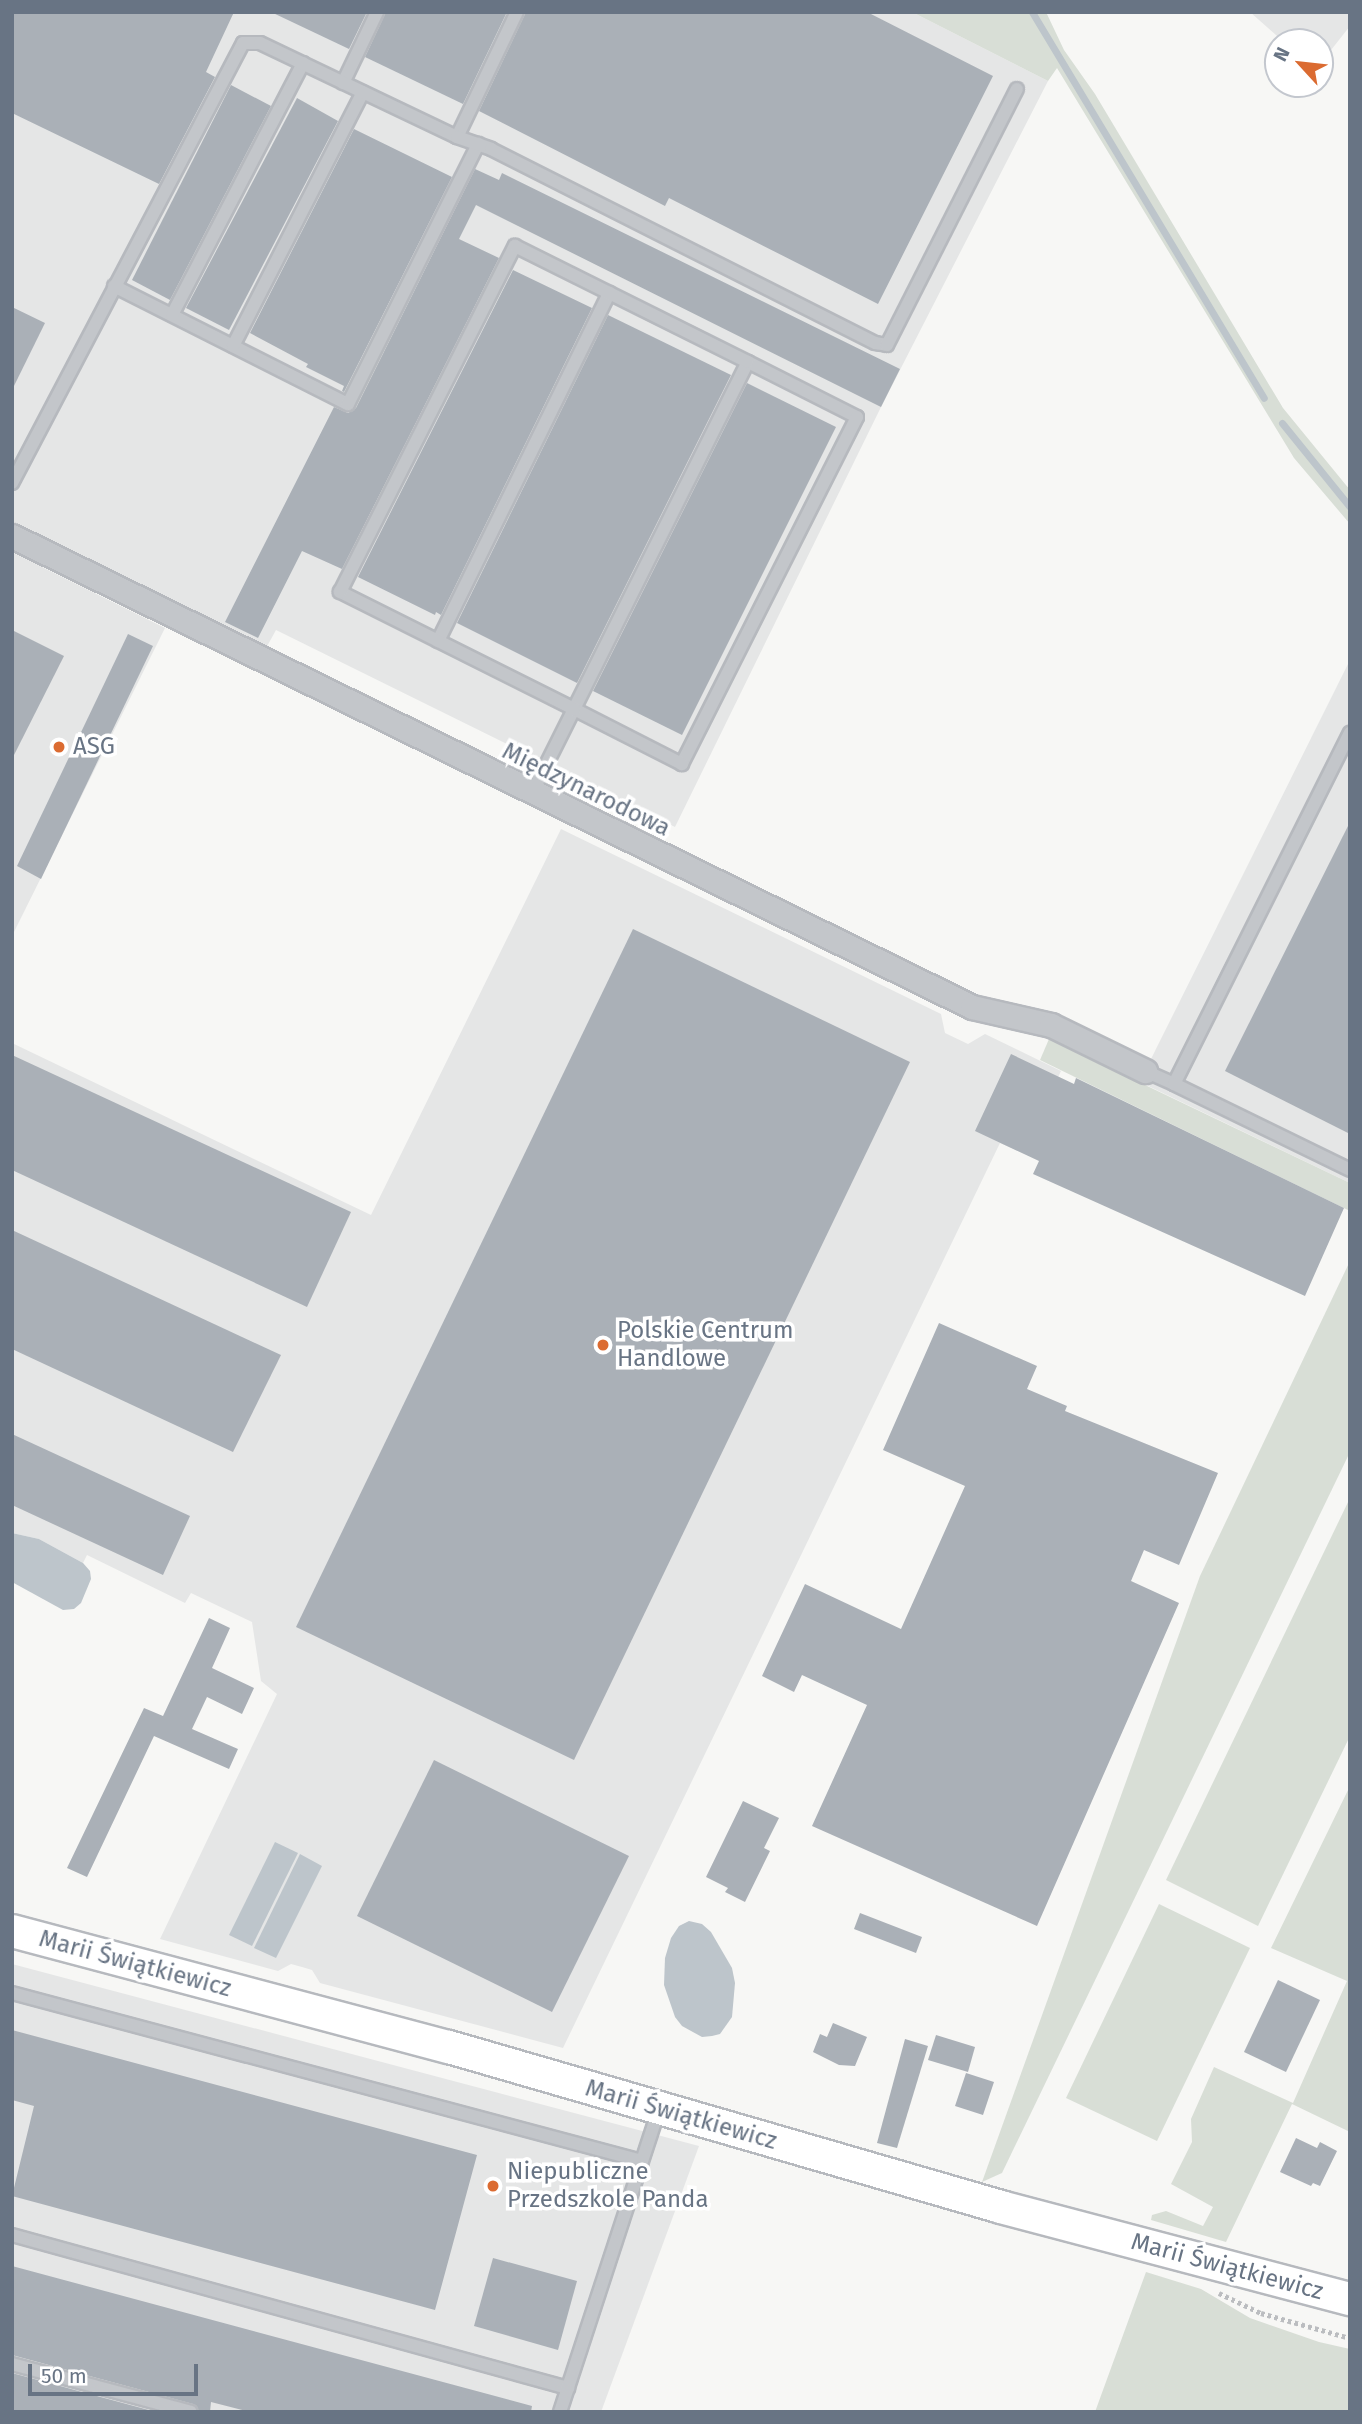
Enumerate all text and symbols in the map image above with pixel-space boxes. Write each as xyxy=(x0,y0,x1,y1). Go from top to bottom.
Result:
north arrow xyxy=(1264,28,1334,98)
text: N xyxy=(1269,43,1295,65)
place label: ASG xyxy=(73,733,115,761)
street label: Międzynarodowa xyxy=(497,737,675,843)
marker: ASG xyxy=(51,739,67,755)
place label: Polskie Centrum Handlowe xyxy=(617,1317,794,1373)
marker: Polskie Centrum Handlowe xyxy=(595,1337,611,1353)
street label: Marii Świątkiewicz xyxy=(36,1925,234,2003)
street label: Marii Świątkiewicz xyxy=(582,2074,780,2156)
place label: Niepubliczne Przedszkole Panda xyxy=(507,2158,709,2214)
marker: Niepubliczne Przedszkole Panda xyxy=(485,2178,501,2194)
street label: Marii Świątkiewicz xyxy=(1128,2228,1326,2306)
scale bar xyxy=(32,2350,201,2394)
text: 50 m xyxy=(41,2363,87,2389)

